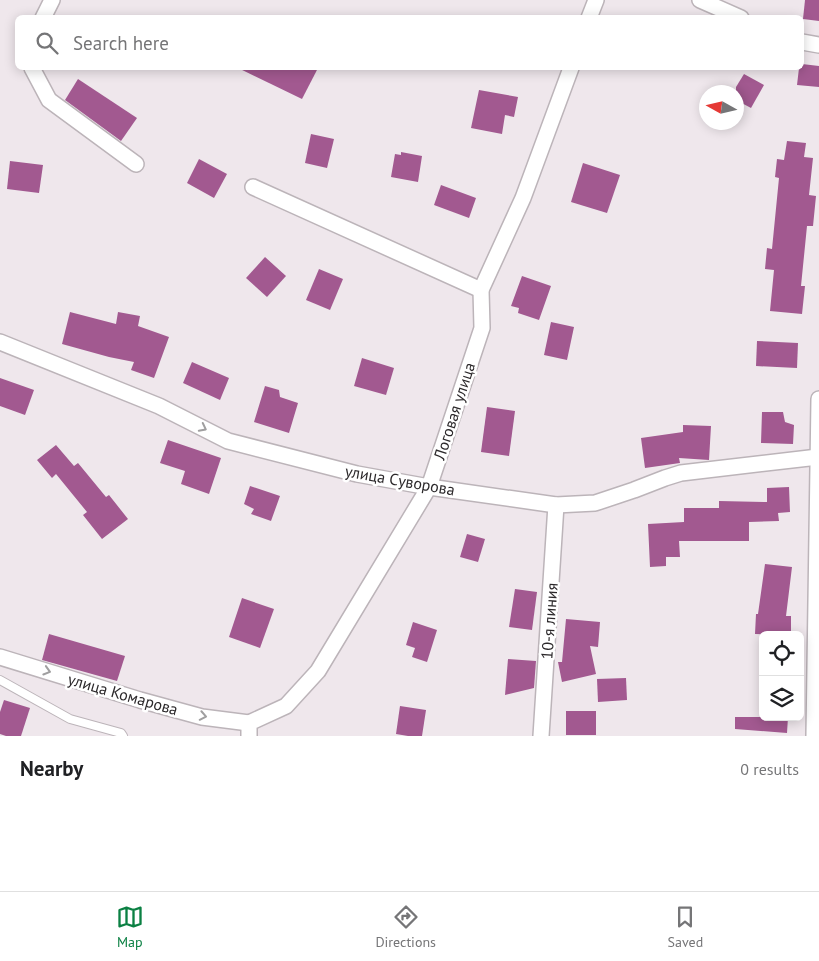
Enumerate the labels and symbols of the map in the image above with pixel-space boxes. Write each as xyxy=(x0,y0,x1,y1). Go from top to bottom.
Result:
north arrow xyxy=(699,85,744,130)
street label: Логовая улица xyxy=(429,360,479,463)
one-way arrow xyxy=(197,422,206,432)
street label: улица Суворова xyxy=(344,460,456,500)
street label: 10-я линия xyxy=(536,582,562,660)
one-way arrow xyxy=(42,666,50,676)
street label: улица Комарова xyxy=(66,669,180,719)
one-way arrow xyxy=(198,711,207,721)

